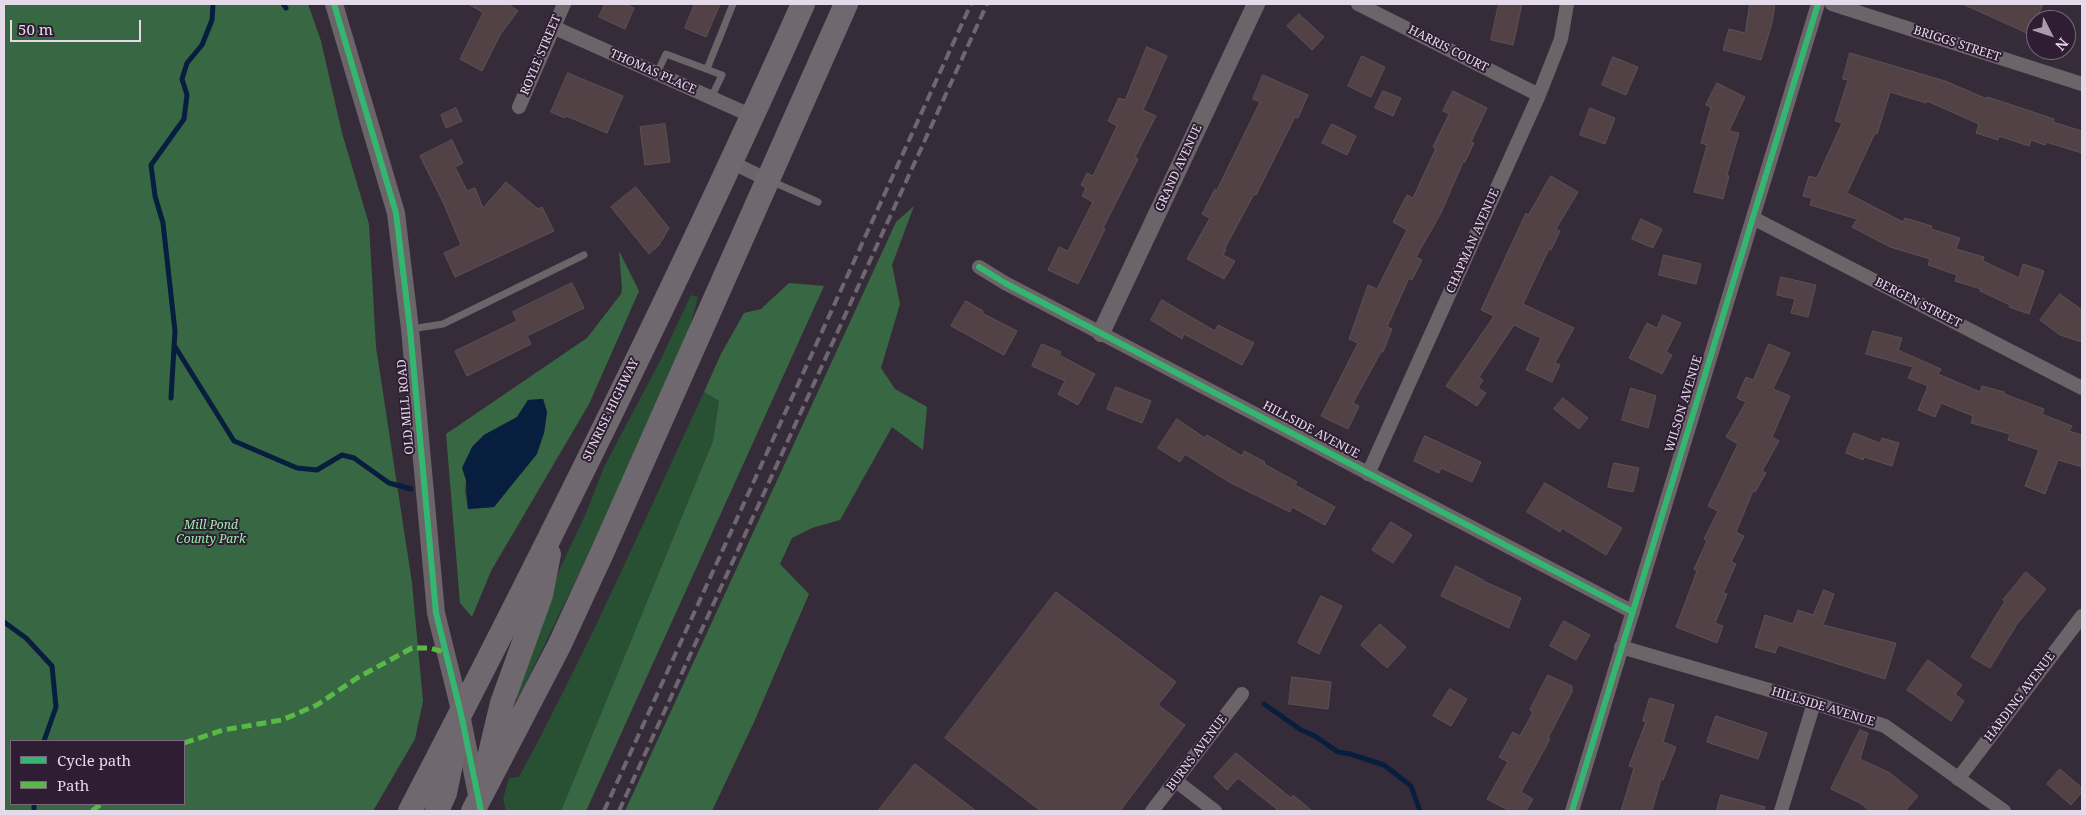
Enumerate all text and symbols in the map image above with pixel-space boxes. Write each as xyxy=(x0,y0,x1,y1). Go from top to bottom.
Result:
scale bar xyxy=(12,10,144,42)
north arrow xyxy=(2026,10,2076,60)
street label: ROYLE STREET xyxy=(518,13,564,97)
text: 50 m xyxy=(18,19,53,39)
street label: HARRIS COURT xyxy=(1406,23,1490,75)
street label: BRIGGS STREET xyxy=(1912,23,2002,65)
text: N xyxy=(2051,34,2073,55)
street label: THOMAS PLACE xyxy=(608,47,698,97)
street label: GRAND AVENUE xyxy=(1153,122,1205,214)
street label: CHAPMAN AVENUE xyxy=(1443,187,1503,295)
street label: BERGEN STREET xyxy=(1872,275,1964,331)
street label: WILSON AVENUE xyxy=(1662,354,1706,454)
street label: SUNRISE HIGHWAY xyxy=(580,356,642,464)
street label: OLD MILL ROAD xyxy=(395,359,417,455)
street label: HILLSIDE AVENUE xyxy=(1260,398,1362,462)
park label: Mill Pond County Park xyxy=(176,519,246,547)
street label: HARDING AVENUE xyxy=(1982,649,2058,745)
street label: HILLSIDE AVENUE xyxy=(1770,684,1876,730)
street label: BURNS AVENUE xyxy=(1164,712,1230,794)
legend xyxy=(10,740,185,805)
text: Cycle path xyxy=(57,750,131,770)
text: Path xyxy=(57,775,89,795)

